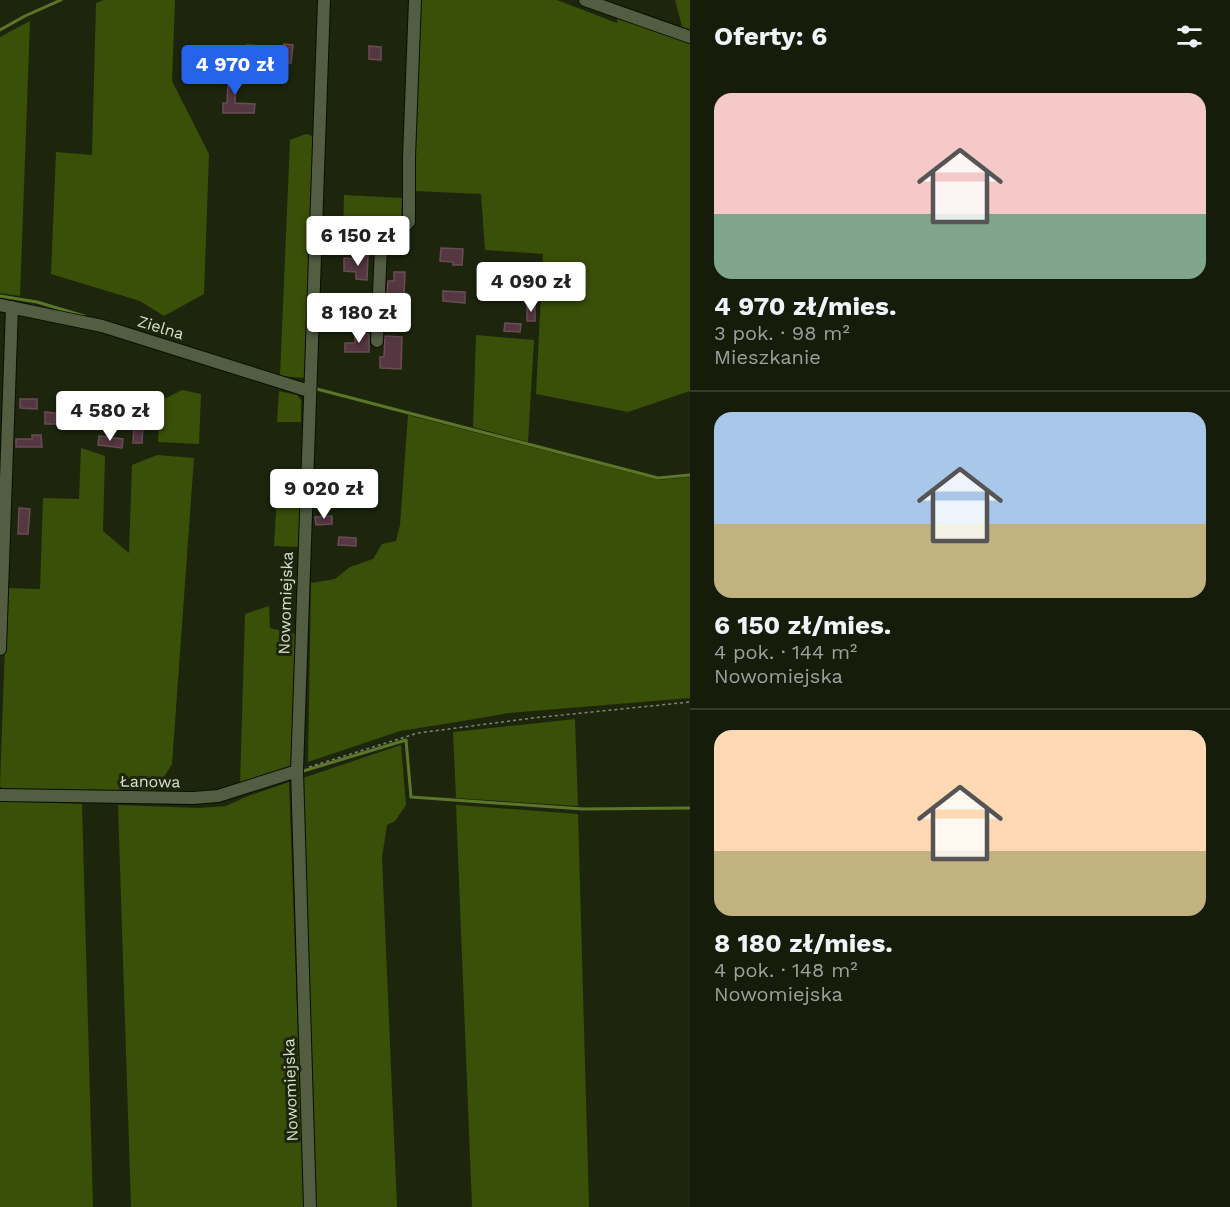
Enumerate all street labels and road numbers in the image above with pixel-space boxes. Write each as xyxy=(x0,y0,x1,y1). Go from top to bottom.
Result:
street label: Zielna xyxy=(135,311,186,343)
street label: Nowomiejska xyxy=(274,551,297,655)
street label: Łanowa xyxy=(120,771,180,792)
street label: Nowomiejska xyxy=(279,1038,302,1142)

